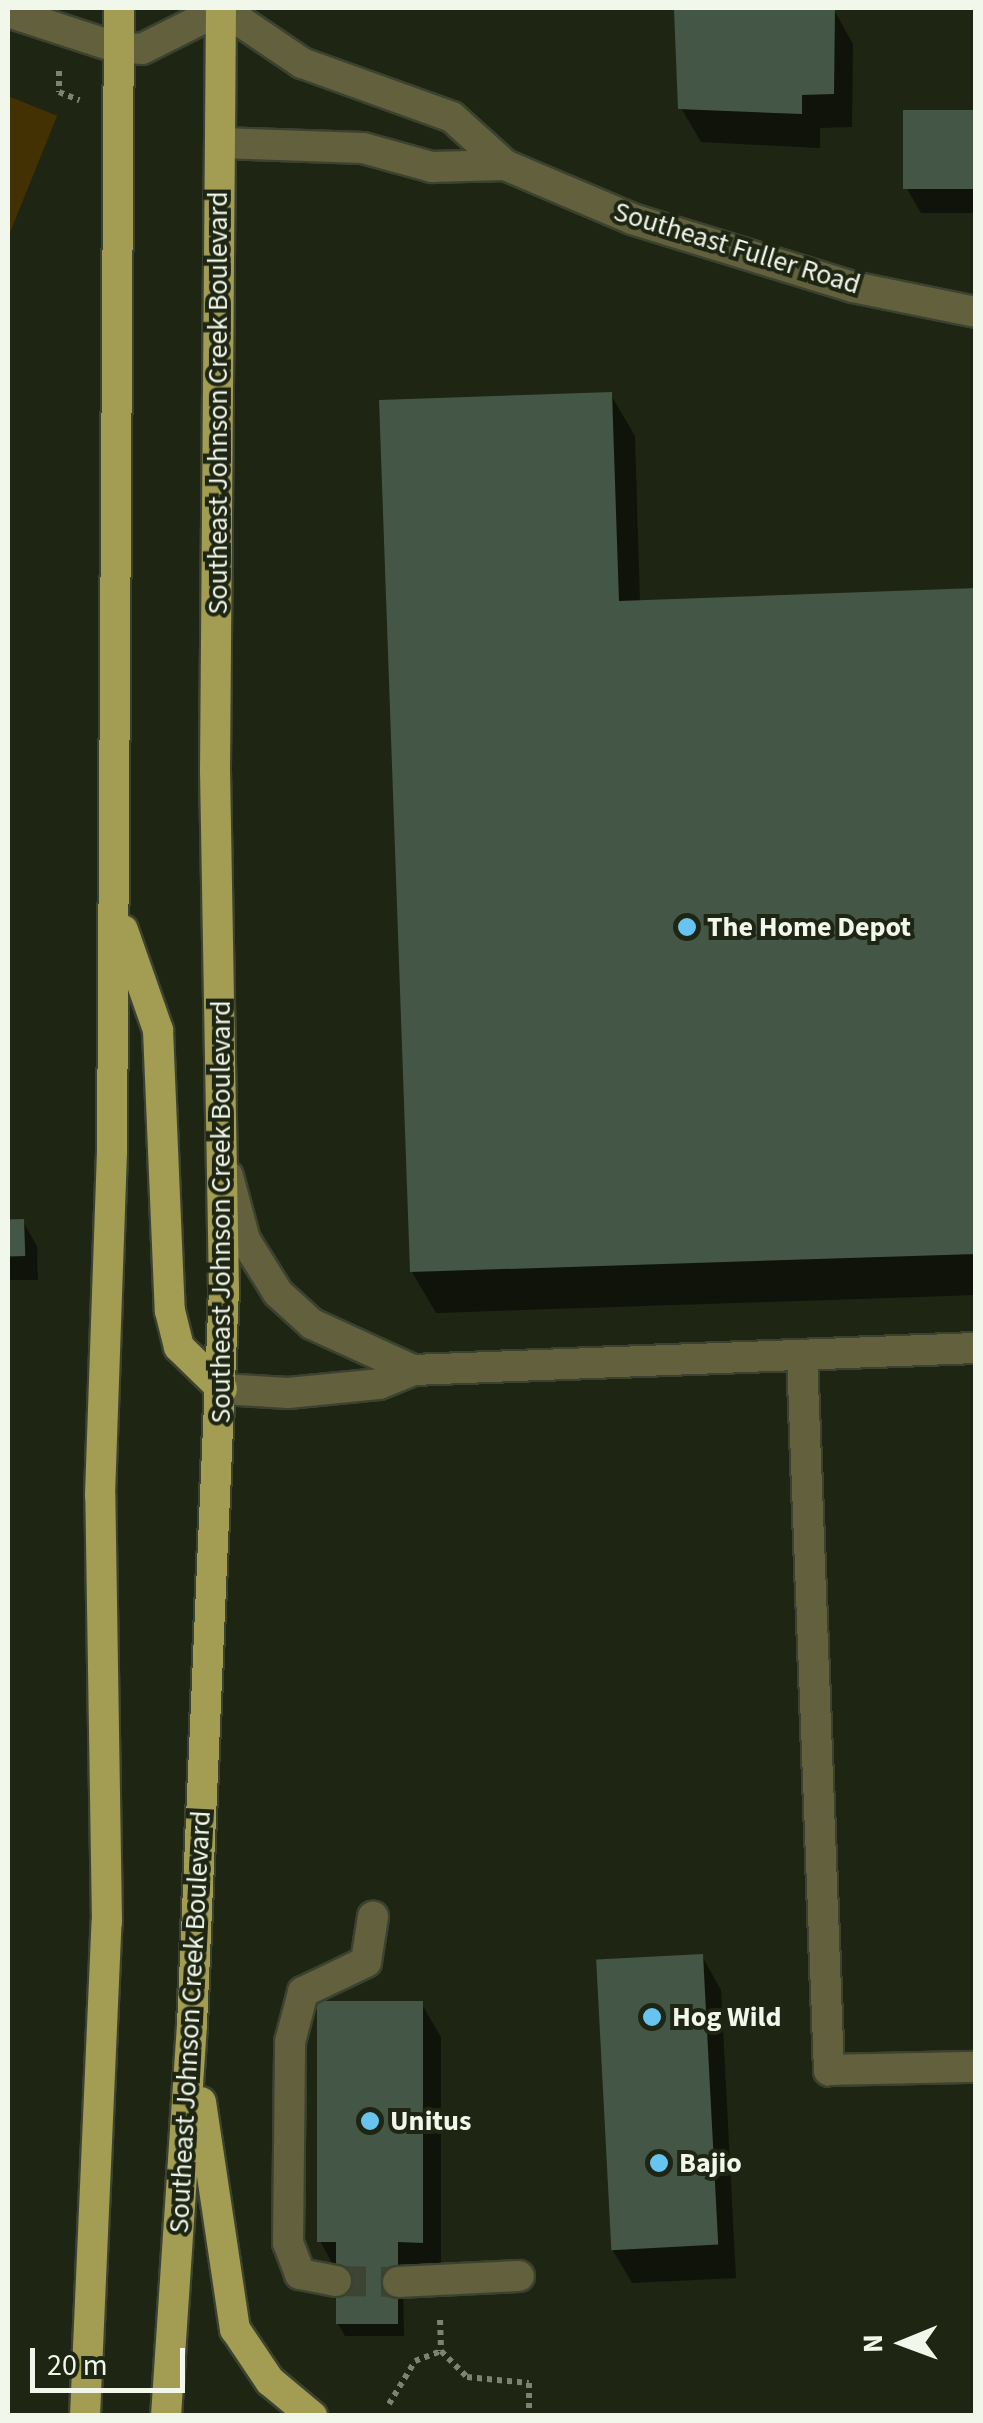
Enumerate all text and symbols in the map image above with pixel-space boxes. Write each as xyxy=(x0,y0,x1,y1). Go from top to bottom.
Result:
street label: Southeast Johnson Creek Boulevard xyxy=(201,191,235,615)
street label: Southeast Fuller Road xyxy=(610,194,864,302)
place label: The Home Depot xyxy=(707,910,911,944)
marker: The Home Depot xyxy=(676,916,698,938)
street label: Southeast Johnson Creek Boulevard xyxy=(204,1000,238,1424)
street label: Southeast Johnson Creek Boulevard xyxy=(162,1810,218,2234)
place label: Hog Wild xyxy=(672,2000,782,2034)
marker: Hog Wild xyxy=(641,2006,663,2028)
place label: Unitus xyxy=(390,2104,471,2138)
marker: Unitus xyxy=(359,2110,381,2132)
place label: Bajio xyxy=(679,2146,742,2180)
marker: Bajio xyxy=(648,2152,670,2174)
north arrow xyxy=(853,2293,953,2393)
scale bar xyxy=(35,2328,190,2390)
text: N xyxy=(853,2334,893,2353)
text: 20 m xyxy=(47,2344,108,2387)

